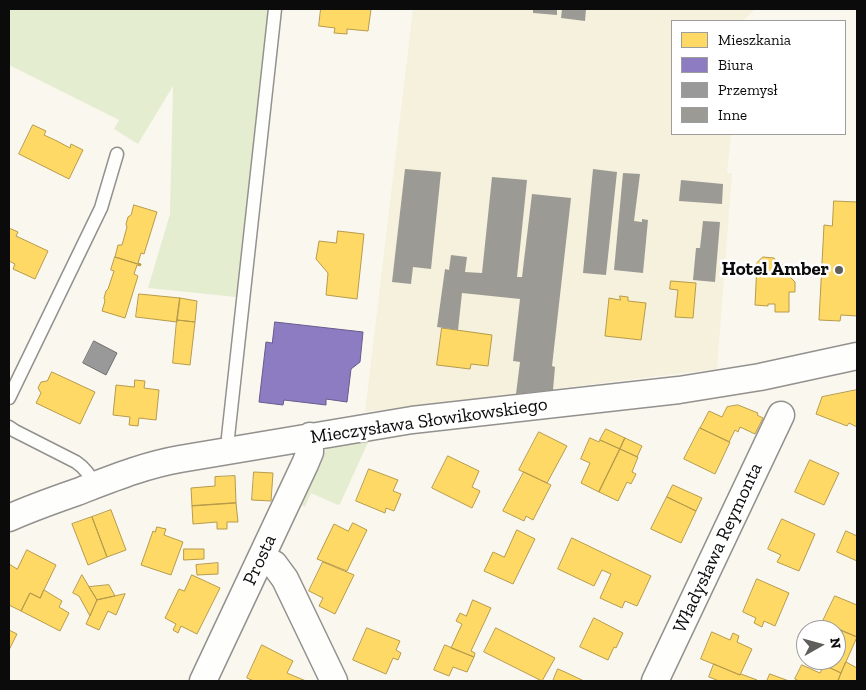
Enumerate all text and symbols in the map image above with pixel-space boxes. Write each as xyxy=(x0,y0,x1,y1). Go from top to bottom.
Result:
legend xyxy=(671,20,846,135)
text: Mieszkania xyxy=(718,31,791,49)
text: Biura xyxy=(718,56,753,74)
text: Przemysł xyxy=(718,81,778,99)
text: Inne xyxy=(718,106,747,124)
place label: Hotel Amber xyxy=(722,259,829,281)
marker: Hotel Amber xyxy=(833,264,845,276)
street label: Mieczysława Słowikowskiego xyxy=(309,393,549,449)
street label: Władysława Reymonta xyxy=(669,459,767,637)
street label: Prosta xyxy=(238,531,282,589)
north arrow xyxy=(796,620,846,670)
text: N xyxy=(826,637,844,650)

